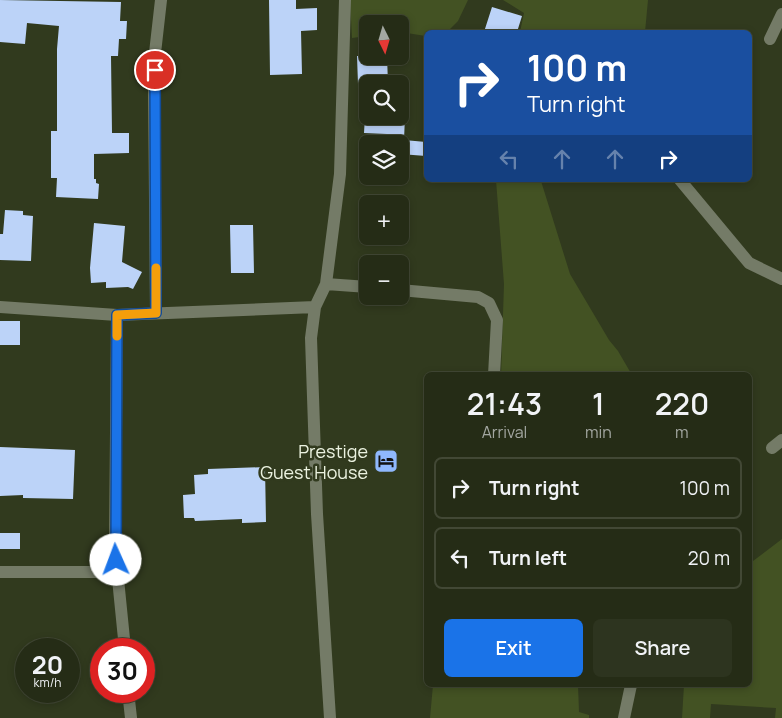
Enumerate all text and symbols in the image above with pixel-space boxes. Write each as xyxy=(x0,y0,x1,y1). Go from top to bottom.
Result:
north arrow xyxy=(359,15,409,65)
map controls xyxy=(359,15,409,305)
text: 100 m xyxy=(527,44,627,92)
pin xyxy=(134,49,176,91)
icon: right xyxy=(444,50,509,115)
icon: arrive xyxy=(141,56,169,84)
button: search xyxy=(359,75,409,125)
text: Turn right xyxy=(527,89,625,119)
button: layers xyxy=(359,135,409,185)
icon: left xyxy=(495,145,523,173)
icon: ahead xyxy=(548,145,576,173)
icon: ahead xyxy=(601,145,629,173)
icon: right xyxy=(654,145,682,173)
button: + xyxy=(359,195,409,245)
button: − xyxy=(359,255,409,305)
text: 21:43 xyxy=(467,383,542,424)
text: 1 xyxy=(592,383,605,424)
text: 220 xyxy=(655,383,709,424)
text: Arrival xyxy=(482,421,527,443)
text: min xyxy=(585,421,612,443)
text: m xyxy=(675,421,689,443)
place label: Prestige Guest House xyxy=(260,439,368,484)
hotel icon: Prestige Guest House xyxy=(373,448,399,474)
icon: right xyxy=(446,474,474,502)
text: Turn right xyxy=(489,475,579,501)
text: 100 m xyxy=(679,475,730,501)
position arrow xyxy=(89,533,141,585)
icon: left xyxy=(446,544,474,572)
text: Turn left xyxy=(489,545,567,571)
text: 20 m xyxy=(688,545,730,571)
button: Exit xyxy=(444,619,583,677)
button: Share xyxy=(593,619,732,677)
speed limit sign: 30 xyxy=(90,638,155,703)
text: 20 xyxy=(32,647,63,682)
text: km/h xyxy=(34,674,61,691)

